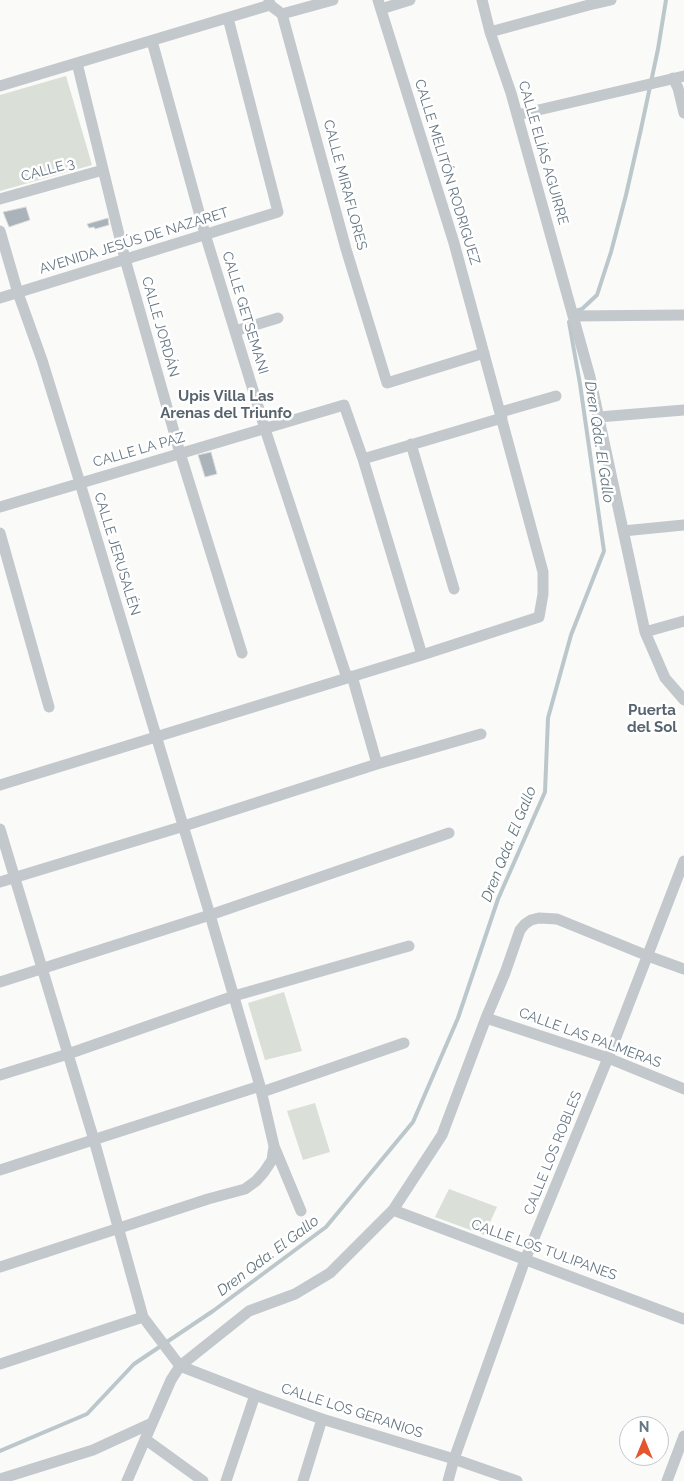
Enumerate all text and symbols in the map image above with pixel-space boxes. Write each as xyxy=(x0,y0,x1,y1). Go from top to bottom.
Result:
street label: CALLE MELITÓN RODRIGUEZ xyxy=(411,77,483,267)
street label: CALLE ELÍAS AGUIRRE xyxy=(514,79,572,227)
street label: CALLE MIRAFLORES xyxy=(320,118,370,252)
street label: CALLE 3 xyxy=(19,155,77,185)
street label: AVENIDA JESÚS DE NAZARET xyxy=(37,204,231,278)
street label: CALLE GETSEMANI xyxy=(218,250,272,376)
street label: CALLE JORDÁN xyxy=(138,275,182,379)
water label: Dren Qda. El Gallo xyxy=(580,380,618,504)
district label: Upis Villa Las Arenas del Triunfo xyxy=(160,387,292,422)
street label: CALLE LA PAZ xyxy=(91,429,187,471)
street label: CALLE JERUSALÉN xyxy=(90,491,144,617)
district label: Puerta del Sol xyxy=(627,701,677,736)
water label: Dren Qda. El Gallo xyxy=(478,784,540,904)
street label: CALLE LAS PALMERAS xyxy=(517,1004,663,1072)
street label: CALLE LOS ROBLES xyxy=(521,1089,585,1217)
water label: Dren Qda. El Gallo xyxy=(214,1212,322,1300)
street label: CALLE LOS TULIPANES xyxy=(469,1216,619,1284)
street label: CALLE LOS GERANIOS xyxy=(279,1380,425,1442)
north arrow xyxy=(619,1416,669,1466)
text: N xyxy=(639,1419,649,1435)

